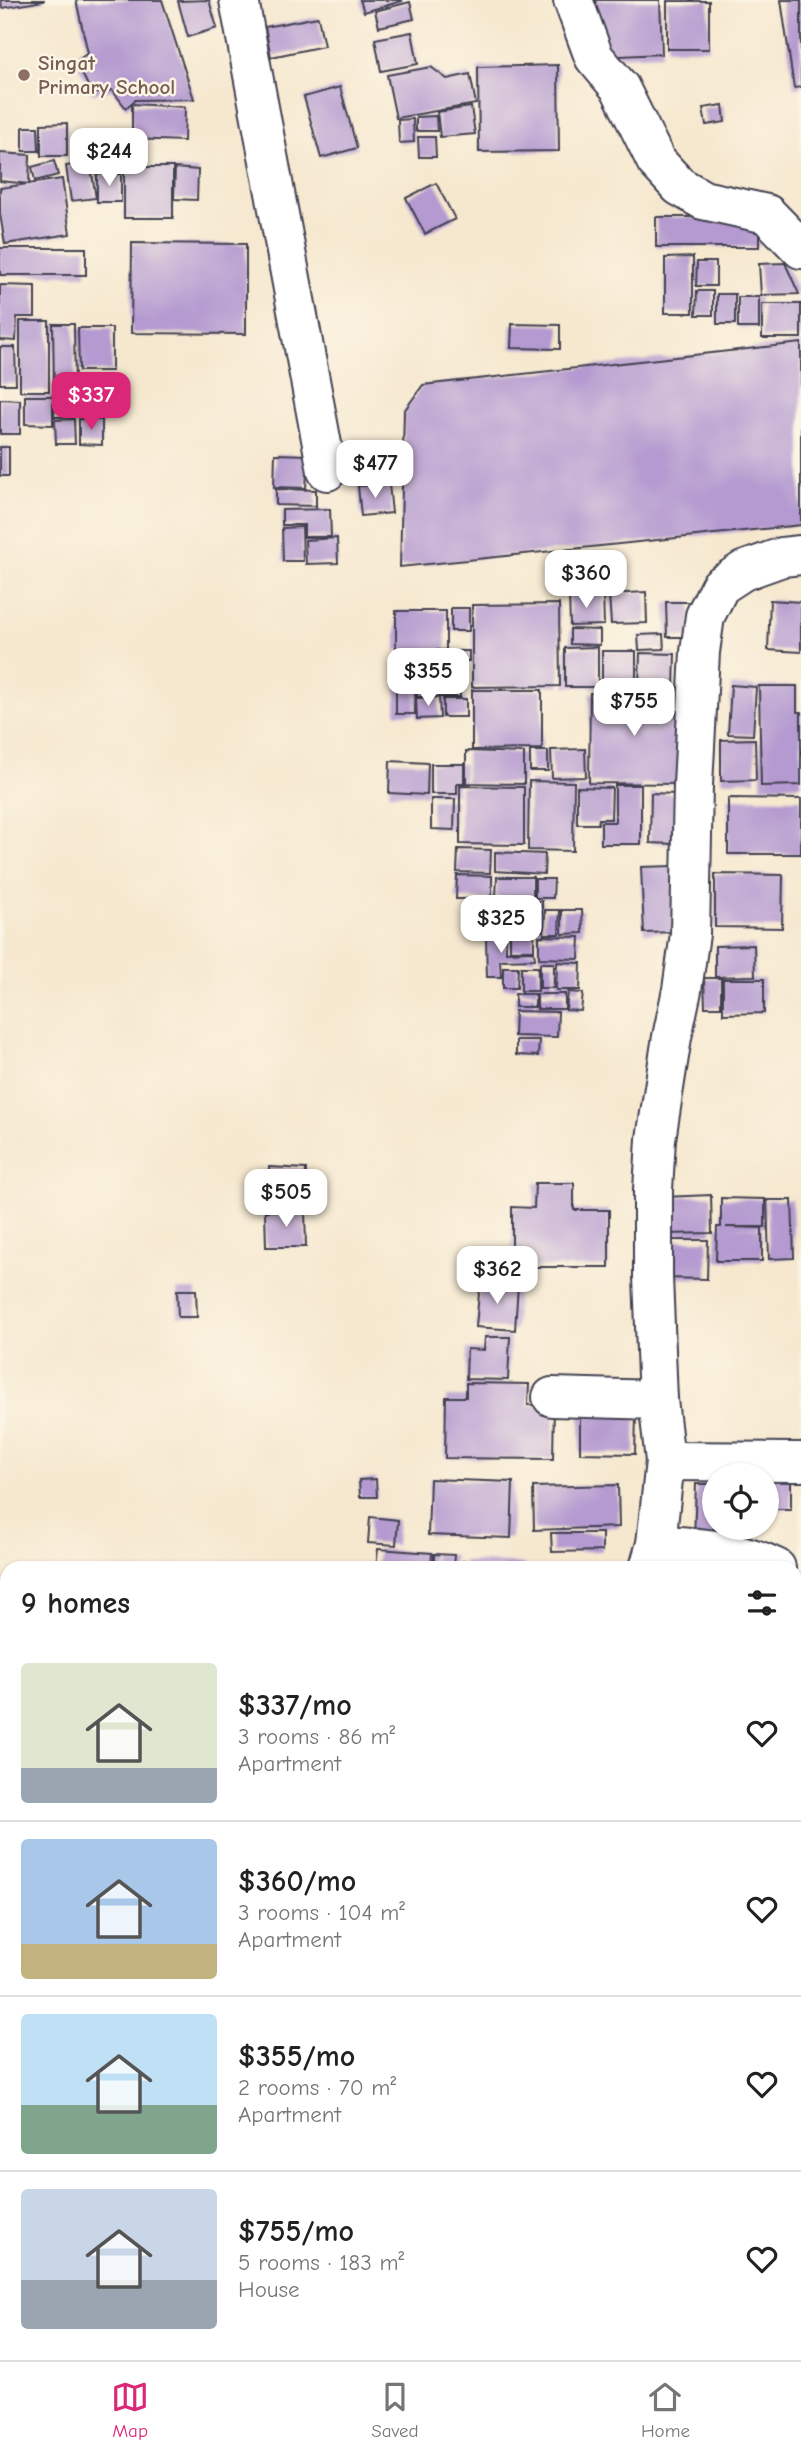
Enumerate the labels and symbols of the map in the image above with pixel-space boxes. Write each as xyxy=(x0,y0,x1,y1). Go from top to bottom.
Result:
place label: Singat Primary School xyxy=(38,51,175,99)
marker: Singat Primary School xyxy=(16,67,32,83)
pin: $244 xyxy=(68,128,150,188)
pin: $337 xyxy=(50,372,132,432)
pin: $477 xyxy=(334,440,416,500)
pin: $360 xyxy=(545,550,627,610)
pin: $355 xyxy=(387,648,469,708)
pin: $755 xyxy=(593,678,675,738)
pin: $325 xyxy=(460,895,542,955)
pin: $505 xyxy=(245,1170,327,1229)
pin: $362 xyxy=(456,1246,538,1306)

